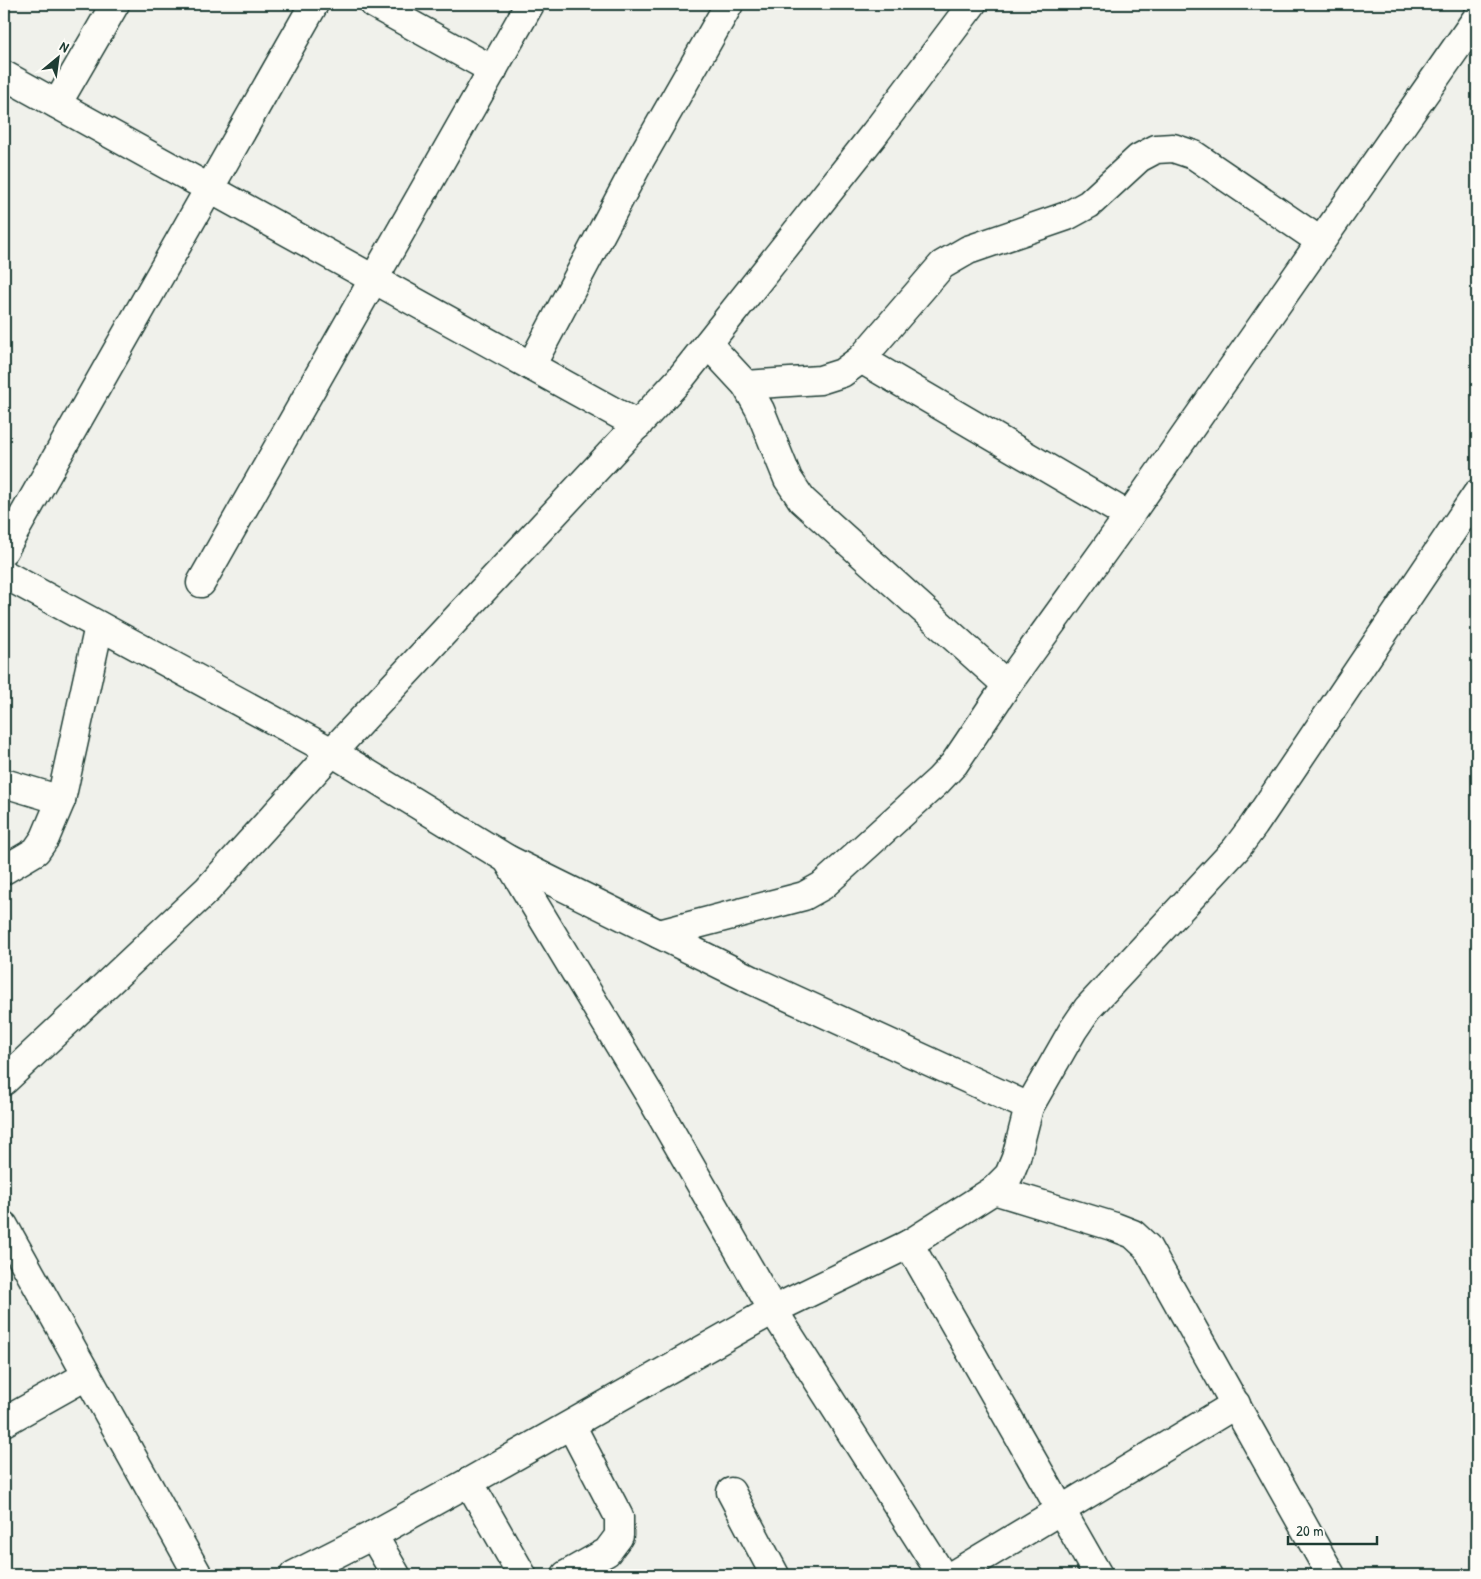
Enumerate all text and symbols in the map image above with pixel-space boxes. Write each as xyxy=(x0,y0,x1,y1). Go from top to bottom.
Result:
north arrow xyxy=(32,32,82,82)
text: N xyxy=(57,36,73,57)
scale bar xyxy=(1288,1514,1377,1546)
text: 20 m xyxy=(1296,1520,1323,1541)

